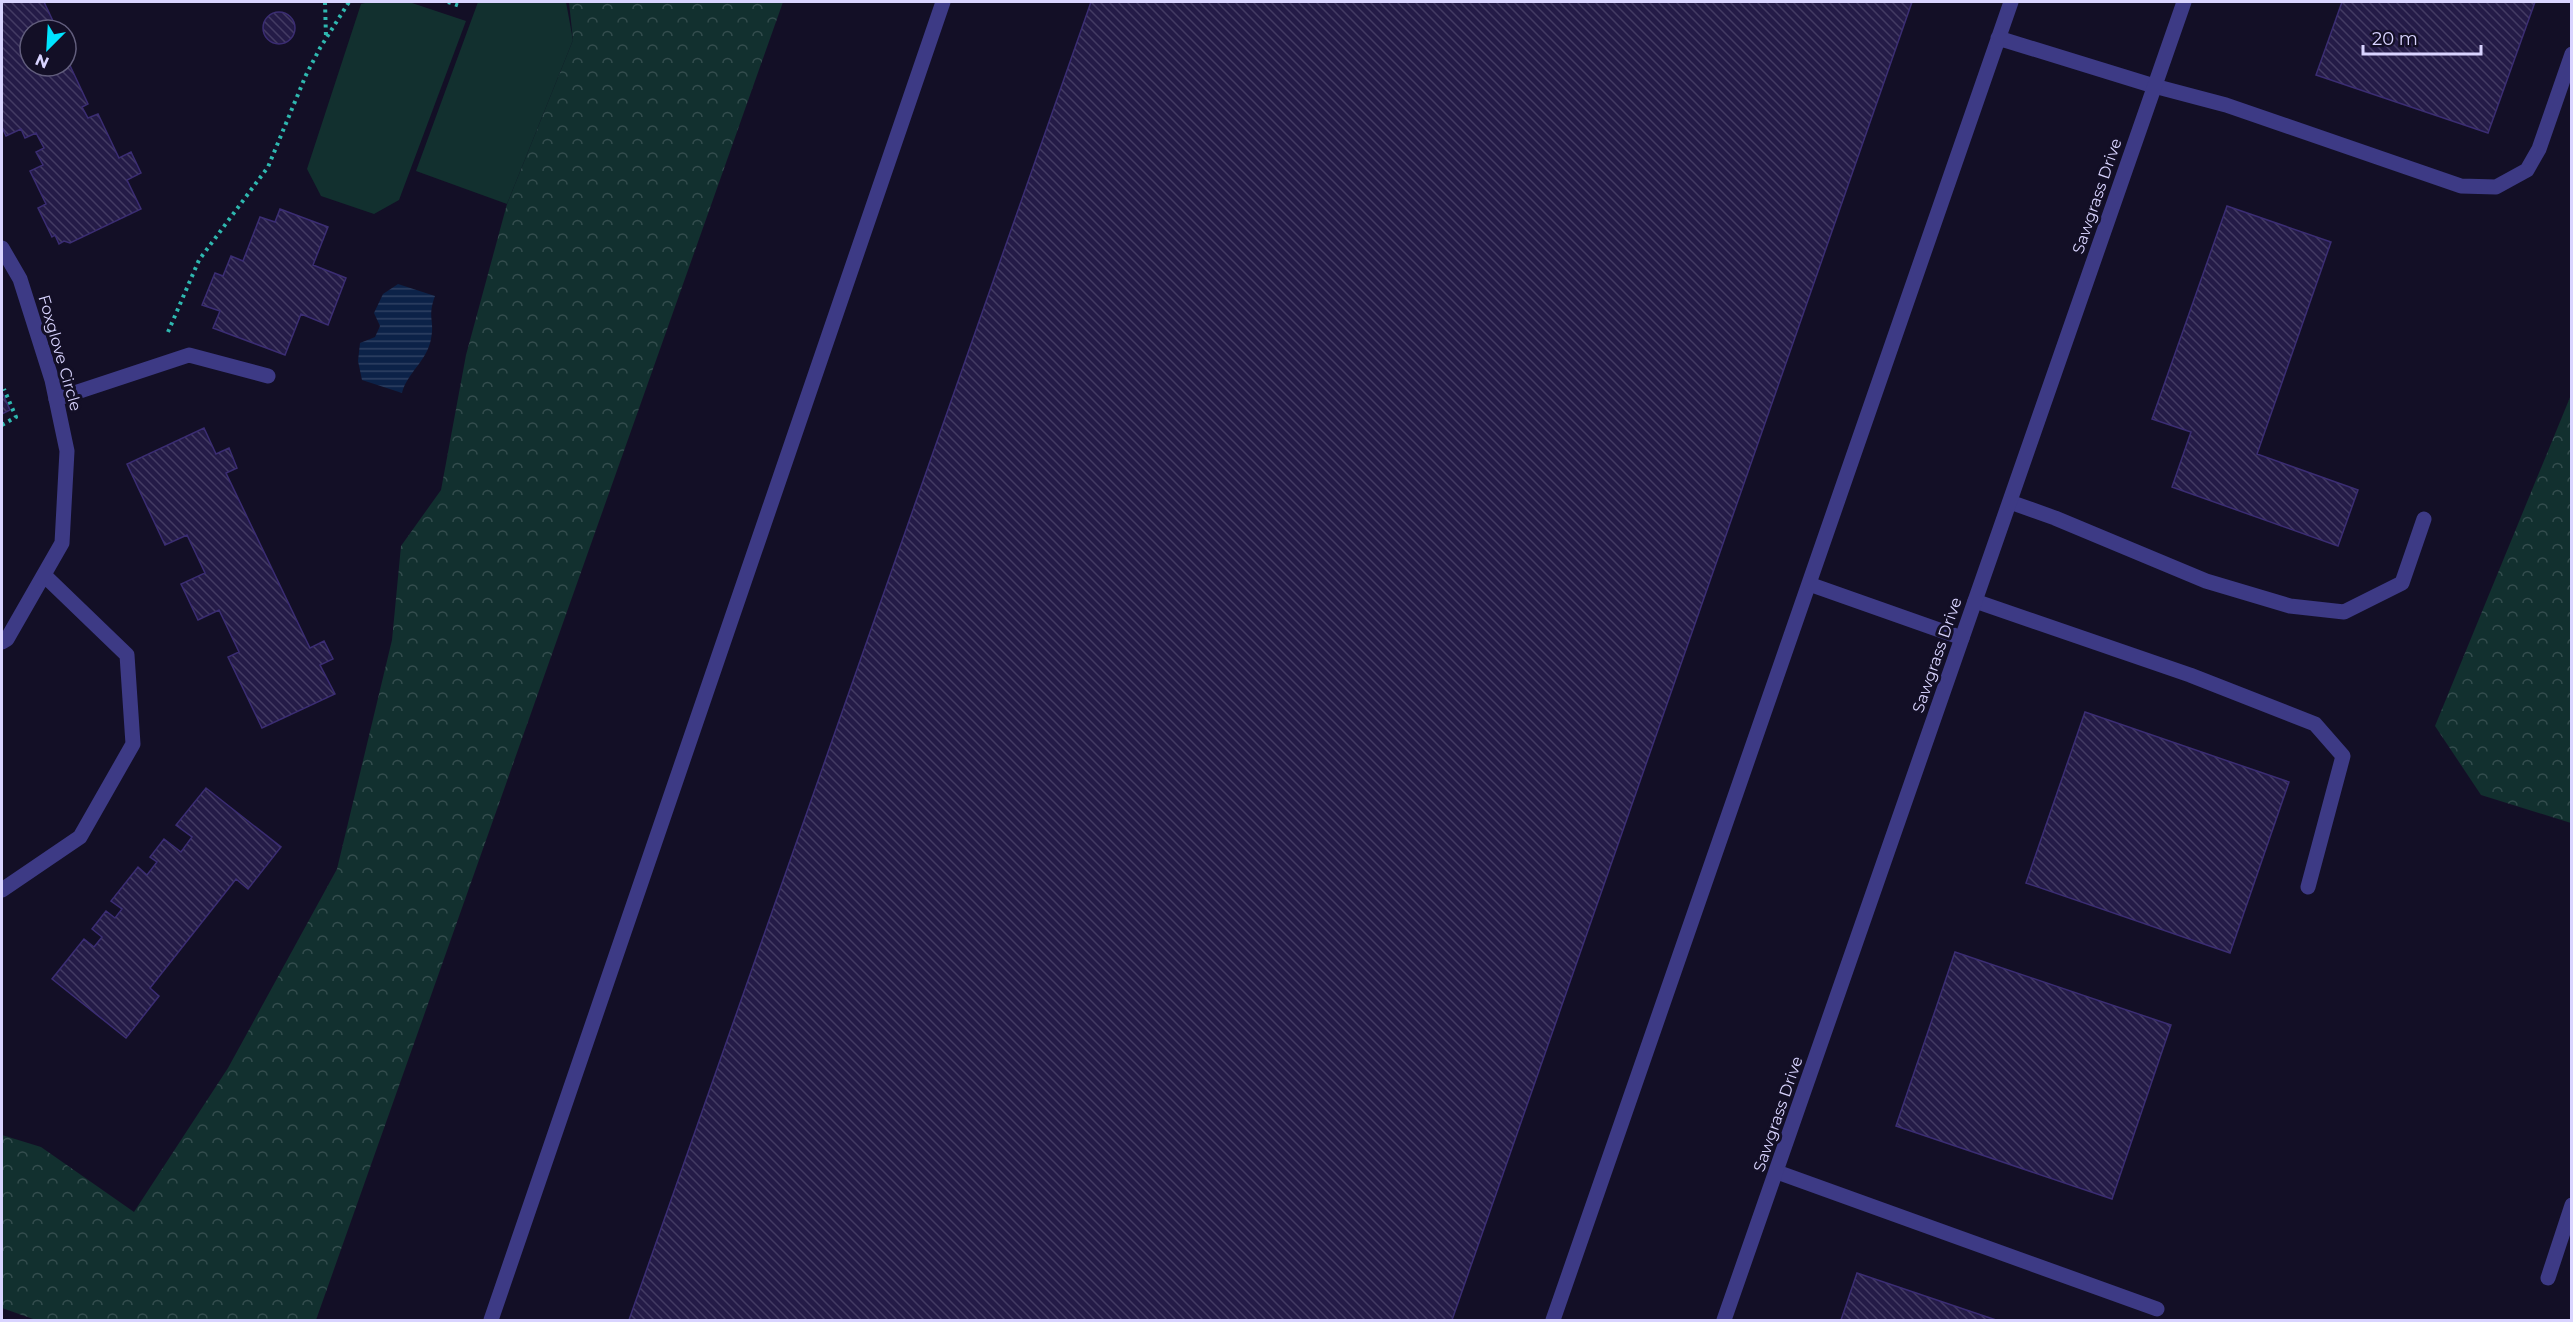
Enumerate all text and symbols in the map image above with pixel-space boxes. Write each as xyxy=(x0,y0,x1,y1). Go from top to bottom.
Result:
north arrow xyxy=(18,18,78,78)
scale bar xyxy=(2363,18,2482,56)
text: 20 m xyxy=(2372,28,2418,50)
text: N xyxy=(32,50,52,73)
street label: Sawgrass Drive xyxy=(2068,136,2126,256)
street label: Foxglove Circle xyxy=(34,293,86,413)
street label: Sawgrass Drive xyxy=(1908,595,1966,715)
street label: Sawgrass Drive xyxy=(1749,1054,1807,1174)

